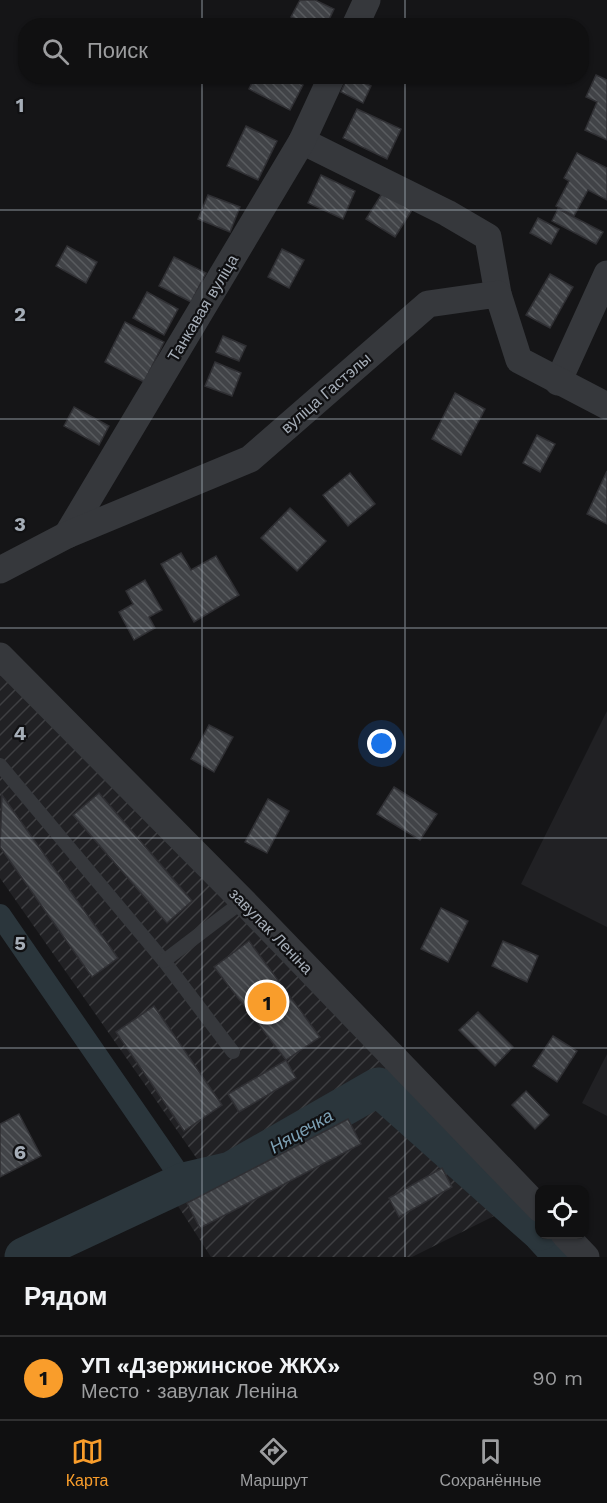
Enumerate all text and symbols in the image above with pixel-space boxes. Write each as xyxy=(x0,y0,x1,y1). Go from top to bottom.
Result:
search box xyxy=(18,18,589,84)
icon: search xyxy=(39,35,72,68)
text: Поиск xyxy=(87,38,148,63)
text: 1 xyxy=(16,93,24,117)
street label: Танкавая вуліца xyxy=(164,251,242,365)
text: 2 xyxy=(14,302,26,326)
street label: вуліца Гастэлы xyxy=(277,349,375,437)
text: 3 xyxy=(14,512,26,536)
text: 4 xyxy=(14,721,27,745)
your location xyxy=(367,729,396,758)
street label: завулак Леніна xyxy=(225,884,317,978)
text: 5 xyxy=(14,931,26,955)
pin: 1 xyxy=(248,980,286,1024)
water label: Няцечка xyxy=(266,1104,336,1158)
text: 6 xyxy=(14,1140,26,1164)
map controls xyxy=(535,1185,589,1239)
button: locate xyxy=(535,1185,589,1239)
text: Рядом xyxy=(24,1281,107,1311)
text: УП «Дзержинское ЖКХ» xyxy=(81,1353,340,1378)
text: 1 xyxy=(39,1366,48,1390)
text: 90 m xyxy=(532,1366,583,1390)
text: Место · завулак Леніна xyxy=(81,1379,298,1403)
tab: Карта xyxy=(66,1435,109,1490)
tab: Маршрут xyxy=(240,1435,308,1490)
tab: Сохранённые xyxy=(439,1435,541,1490)

